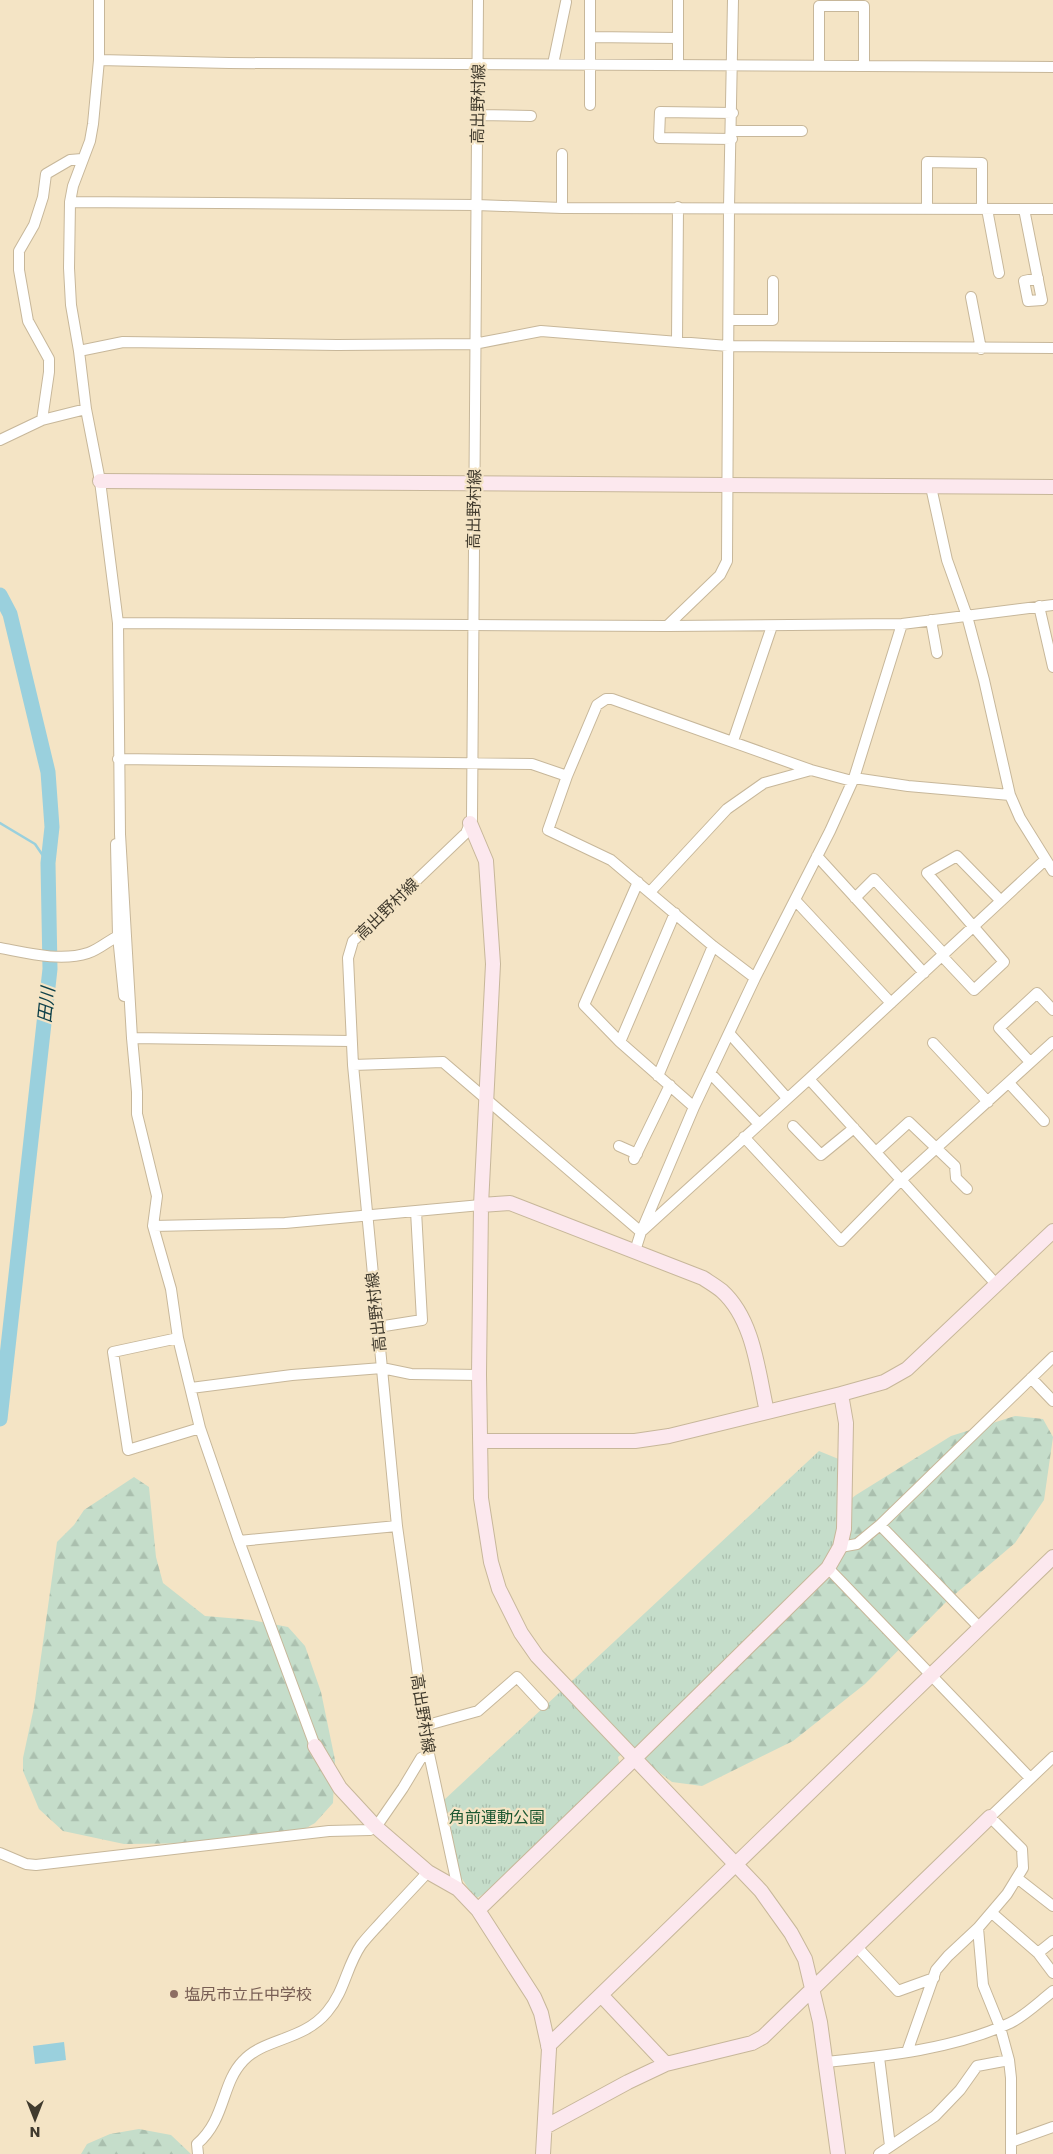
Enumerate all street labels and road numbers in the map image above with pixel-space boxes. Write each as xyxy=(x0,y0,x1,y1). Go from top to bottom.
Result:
street label: 高出野村線 xyxy=(466,64,490,144)
street label: 高出野村線 xyxy=(462,469,486,549)
street label: 高出野村線 xyxy=(350,873,424,945)
street label: 高出野村線 xyxy=(360,1271,392,1353)
street label: 高出野村線 xyxy=(405,1673,441,1755)

